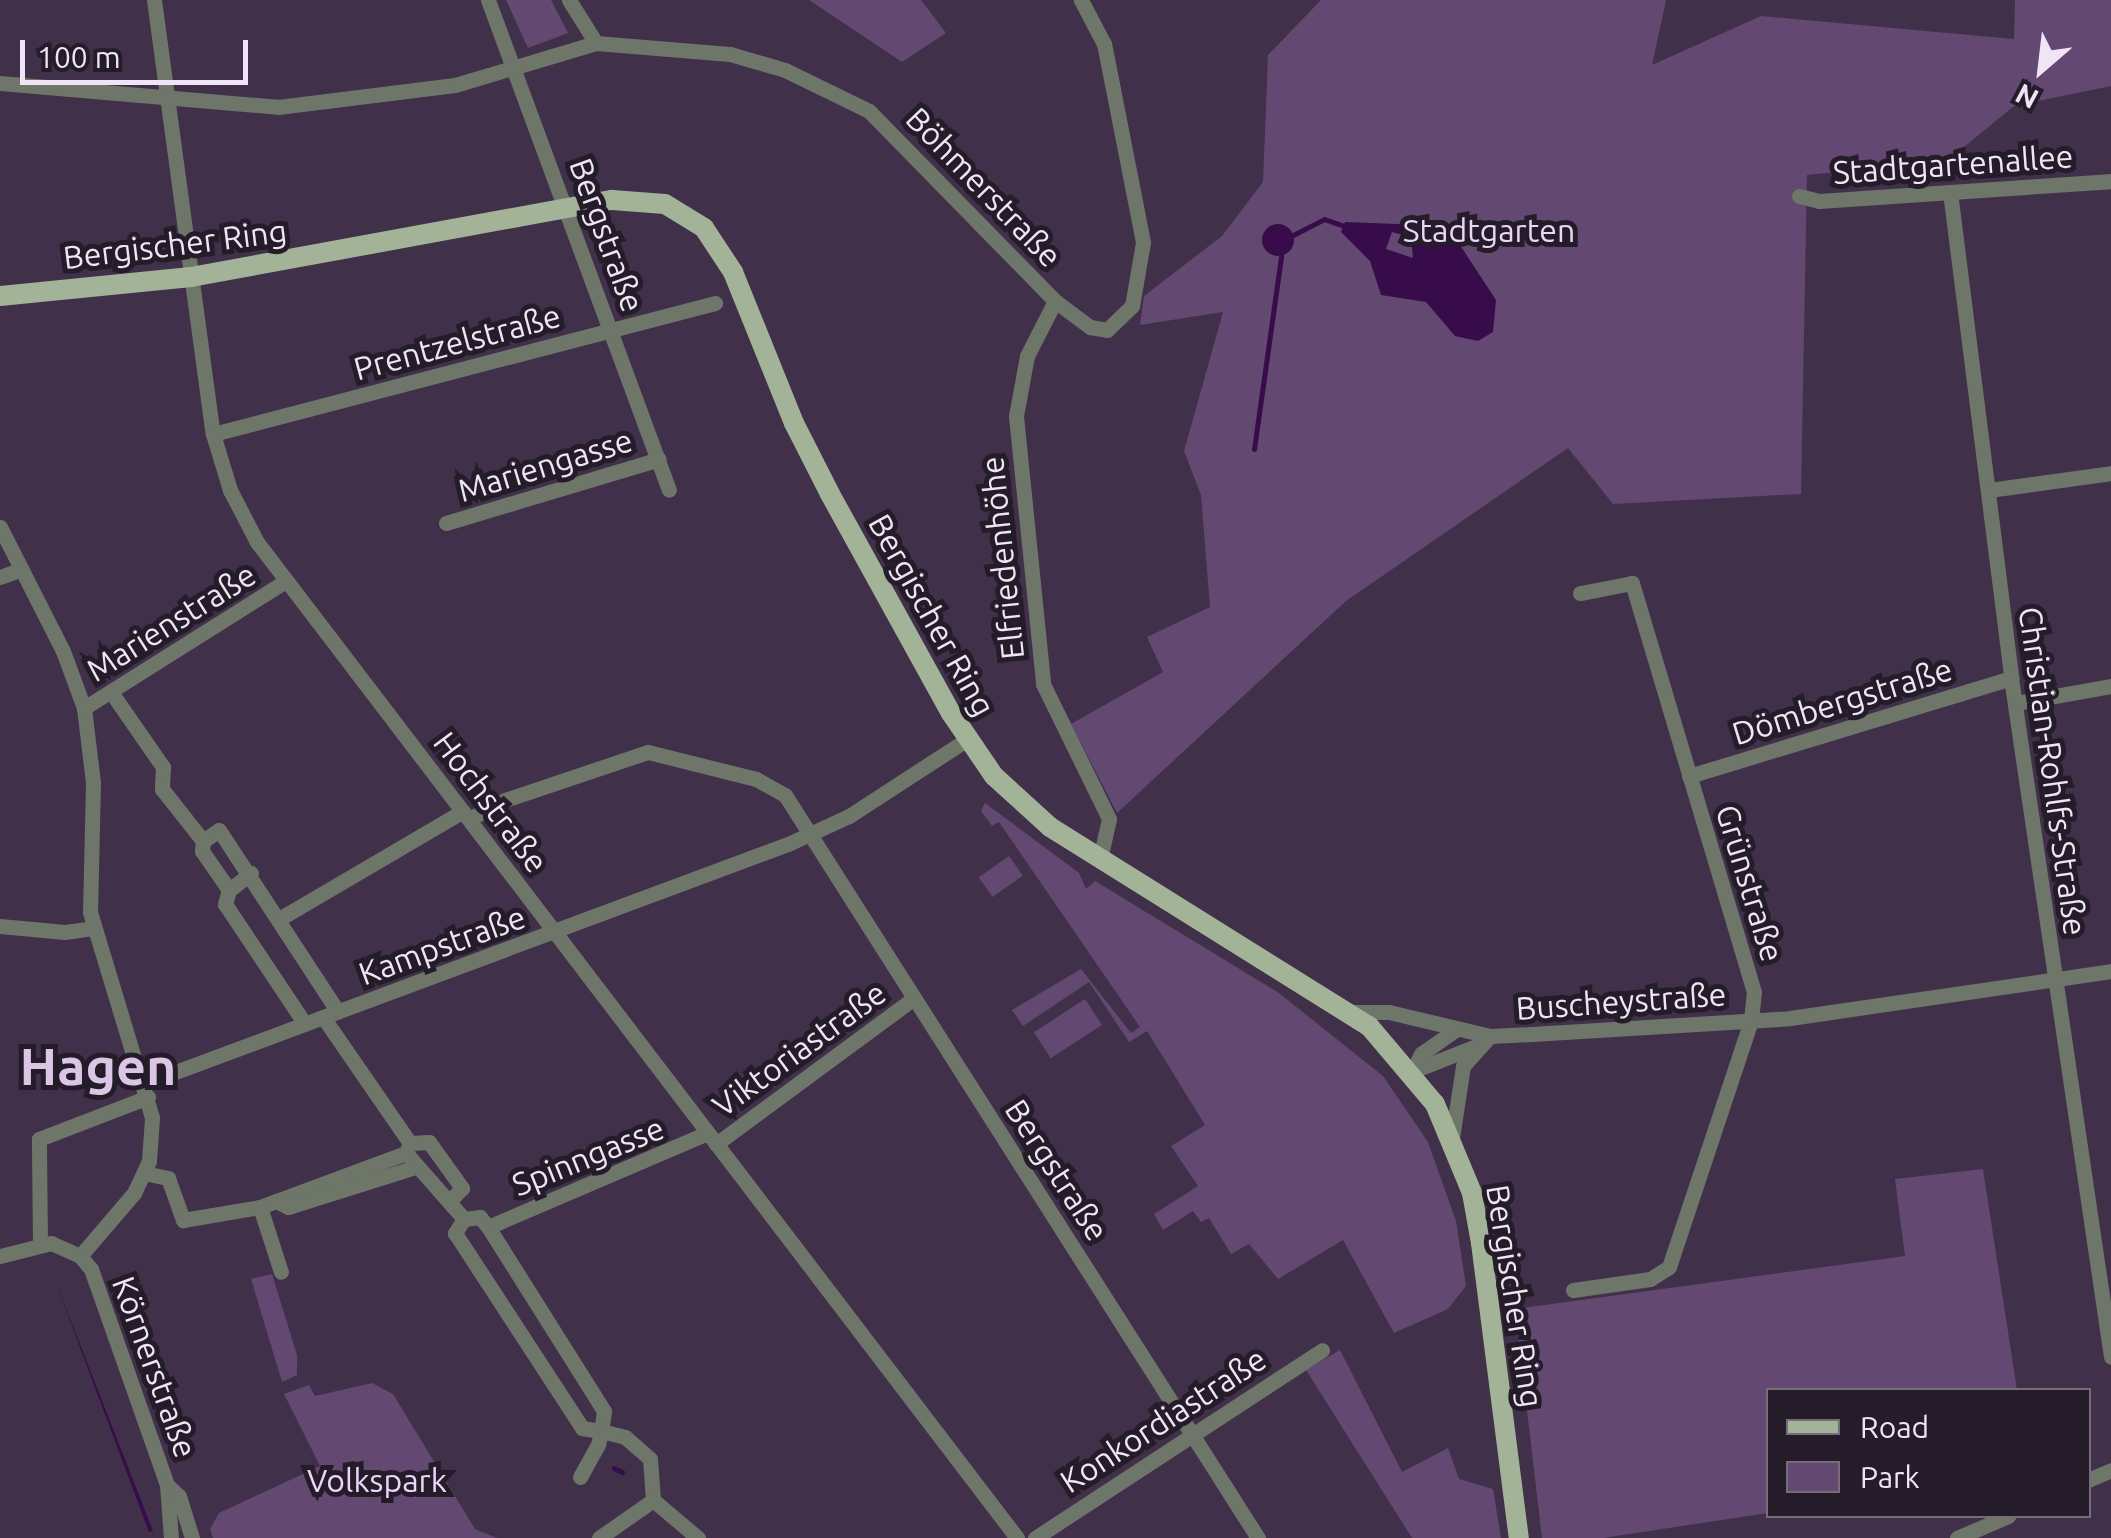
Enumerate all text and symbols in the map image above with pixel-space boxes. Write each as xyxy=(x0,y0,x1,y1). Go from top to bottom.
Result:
scale bar xyxy=(25,20,252,82)
north arrow xyxy=(1991,20,2091,120)
text: 100 m xyxy=(37,40,121,74)
text: N xyxy=(2010,78,2043,116)
street label: Böhmerstraße xyxy=(898,99,1070,275)
street label: Stadtgartenallee xyxy=(1831,136,2075,192)
street label: Bergstraße xyxy=(562,153,652,317)
street label: Bergischer Ring xyxy=(61,211,289,277)
park label: Stadtgarten xyxy=(1403,211,1575,249)
street label: Prentzelstraße xyxy=(350,296,564,388)
street label: Mariengasse xyxy=(453,420,637,510)
street label: Elfriedenhöhe xyxy=(972,455,1032,661)
street label: Bergischer Ring xyxy=(861,507,1003,723)
street label: Marienstraße xyxy=(79,555,263,689)
street label: Christian-Rohlfs-Straße xyxy=(2011,604,2095,938)
street label: Dömbergstraße xyxy=(1727,649,1957,753)
street label: Hochstraße xyxy=(426,724,556,880)
street label: Grünstraße xyxy=(1708,800,1792,966)
street label: Kampstraße xyxy=(354,897,530,993)
street label: Viktoriastraße xyxy=(705,973,893,1125)
street label: Buscheystraße xyxy=(1515,974,1727,1028)
district label: Hagen xyxy=(20,1036,176,1098)
street label: Bergstraße xyxy=(997,1092,1117,1248)
street label: Spinngasse xyxy=(507,1108,669,1204)
street label: Bergischer Ring xyxy=(1478,1182,1552,1410)
street label: Körnerstraße xyxy=(104,1271,206,1463)
street label: Konkordiastraße xyxy=(1053,1339,1273,1501)
legend xyxy=(1766,1388,2091,1518)
text: Road xyxy=(1860,1410,1929,1444)
text: Park xyxy=(1860,1460,1920,1494)
park label: Volkspark xyxy=(307,1461,447,1499)

